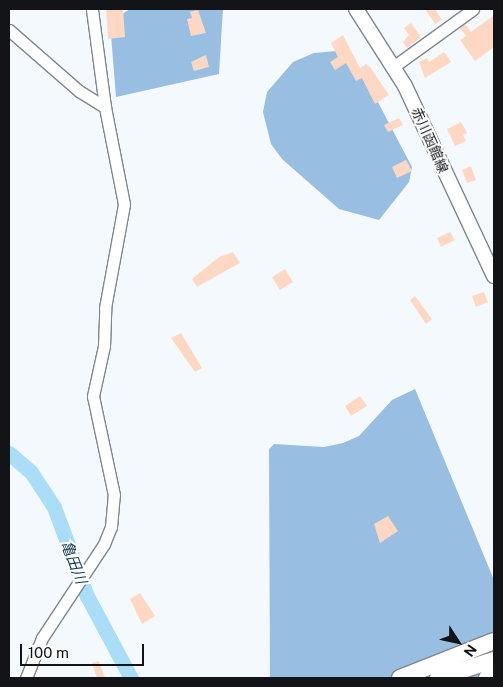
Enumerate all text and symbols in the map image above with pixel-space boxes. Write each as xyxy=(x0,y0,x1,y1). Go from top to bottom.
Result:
street label: 赤川函館線 xyxy=(408,105,452,175)
water label: 亀田川 xyxy=(58,538,90,586)
north arrow xyxy=(433,617,483,667)
scale bar xyxy=(22,634,146,666)
text: N xyxy=(461,642,480,660)
text: 100 m xyxy=(28,644,69,661)

